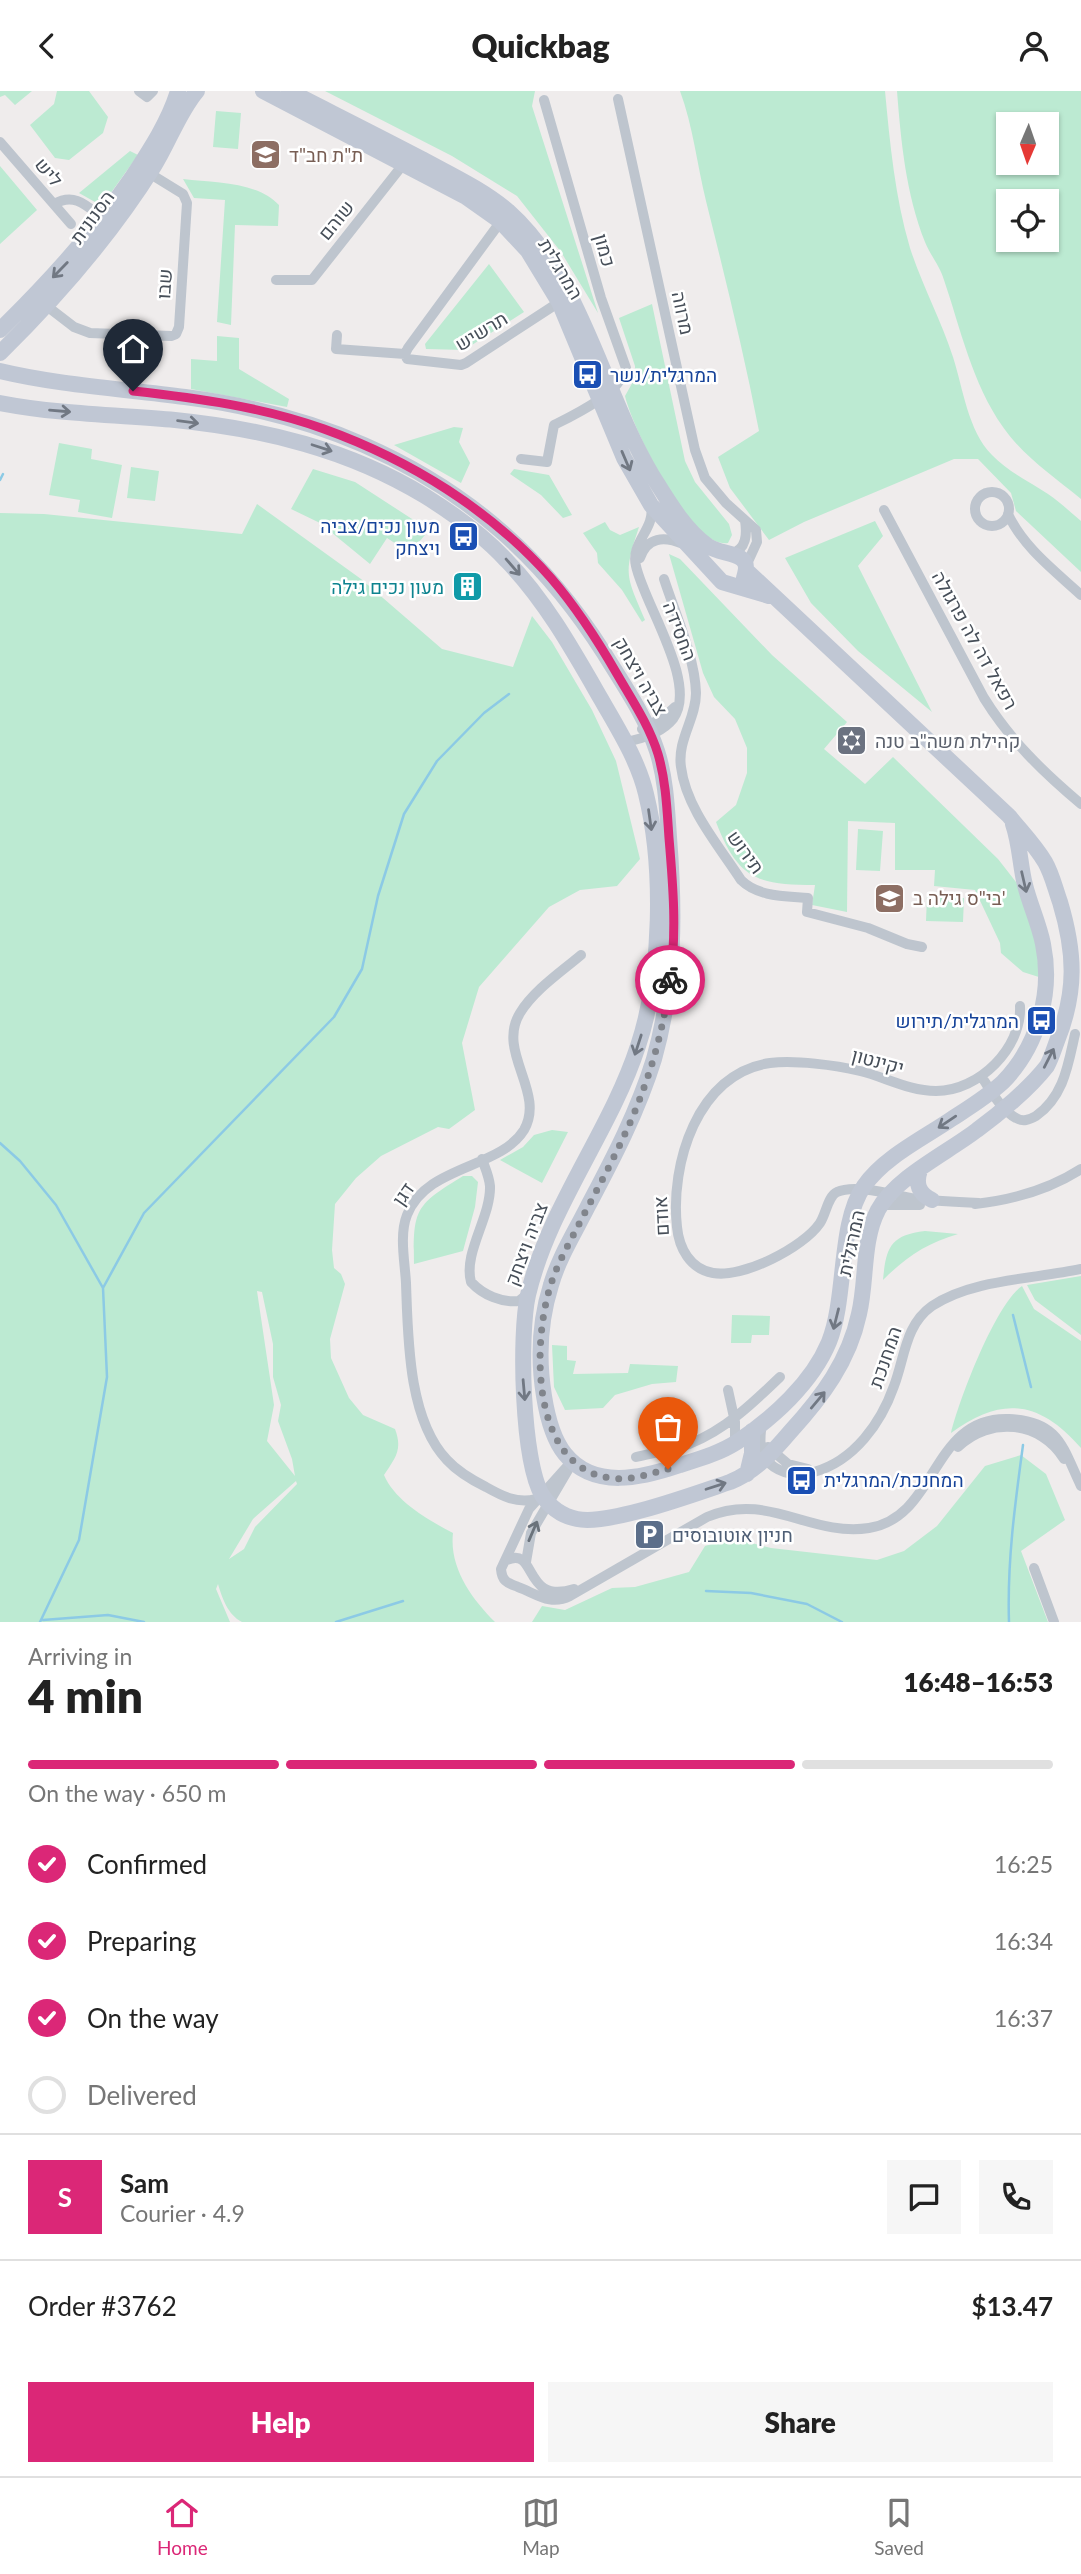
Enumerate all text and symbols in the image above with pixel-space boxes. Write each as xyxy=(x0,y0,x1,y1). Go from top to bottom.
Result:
text: Quickbag xyxy=(471,26,610,65)
icon: back xyxy=(28,27,66,65)
icon: person xyxy=(1015,27,1053,65)
north arrow xyxy=(996,112,1059,175)
map controls xyxy=(996,112,1059,252)
school or university icon: ת"ת חב"ד xyxy=(249,138,283,172)
place label: ת"ת חב"ד xyxy=(289,143,363,166)
street label: ליש xyxy=(31,153,68,191)
street label: הסנונית xyxy=(65,186,119,248)
button: locate xyxy=(996,189,1059,252)
street label: שוהם xyxy=(313,195,358,244)
street label: כמון xyxy=(590,231,621,269)
street label: המרגלית xyxy=(534,234,589,303)
one-way arrow xyxy=(52,260,69,278)
street label: שבו xyxy=(151,268,176,300)
street label: מרווה xyxy=(668,289,699,337)
street label: תרשיש xyxy=(450,306,511,355)
pin xyxy=(103,319,163,391)
icon: home xyxy=(114,330,152,368)
bus stop icon: המרגלית/נשר xyxy=(570,358,604,392)
place label: המרגלית/נשר xyxy=(610,363,717,386)
one-way arrow xyxy=(48,405,71,418)
one-way arrow xyxy=(176,415,199,428)
one-way arrow xyxy=(311,442,333,455)
one-way arrow xyxy=(620,450,633,471)
place label: מעון נכים/צביה ויצחק xyxy=(320,514,440,559)
bus stop icon: מעון נכים/צביה ויצחק xyxy=(446,520,480,554)
one-way arrow xyxy=(505,558,521,576)
street label: רפאל דה לה פרגולה xyxy=(928,566,1023,713)
building icon: מעון נכים גילה xyxy=(450,570,484,604)
place label: מעון נכים גילה xyxy=(331,575,444,598)
street label: החסידה xyxy=(659,598,702,664)
street label: צביה ויצחק xyxy=(610,632,673,719)
synagogue icon: קהילת משה"ב טנה xyxy=(835,724,869,758)
place label: קהילת משה"ב טנה xyxy=(875,729,1020,752)
one-way arrow xyxy=(644,808,657,831)
street label: תירוש xyxy=(723,826,770,878)
one-way arrow xyxy=(1018,870,1032,893)
school or university icon: בי"ס גילה ב' xyxy=(873,881,907,915)
place label: בי"ס גילה ב' xyxy=(913,886,1006,909)
courier xyxy=(635,945,705,1015)
icon: bike xyxy=(651,961,689,999)
bus stop icon: המרגלית/תירוש xyxy=(1025,1004,1059,1038)
place label: המרגלית/תירוש xyxy=(896,1009,1019,1032)
one-way arrow xyxy=(631,1034,643,1056)
street label: יקינטון xyxy=(850,1043,907,1078)
one-way arrow xyxy=(1043,1048,1057,1069)
one-way arrow xyxy=(938,1115,957,1129)
street label: דגן xyxy=(387,1178,419,1210)
street label: אודם xyxy=(648,1196,673,1236)
street label: צביה ויצחק xyxy=(499,1199,552,1289)
street label: המרגלית xyxy=(832,1208,869,1278)
one-way arrow xyxy=(829,1307,842,1330)
street label: המחנכת xyxy=(863,1323,906,1391)
one-way arrow xyxy=(518,1378,531,1401)
one-way arrow xyxy=(810,1392,826,1410)
pin xyxy=(638,1397,698,1469)
icon: bag xyxy=(649,1408,687,1446)
bus stop icon: המחנכת/המרגלית xyxy=(784,1463,818,1497)
place label: המחנכת/המרגלית xyxy=(824,1468,964,1491)
one-way arrow xyxy=(704,1479,726,1492)
parking icon: חניון אוטובוסים xyxy=(632,1518,666,1552)
one-way arrow xyxy=(527,1521,540,1542)
place label: חניון אוטובוסים xyxy=(672,1523,793,1546)
text: Arriving in xyxy=(28,1642,132,1670)
text: 16:48–16:53 xyxy=(903,1666,1053,1698)
text: 4 min xyxy=(28,1668,143,1723)
text: On the way · 650 m xyxy=(28,1779,227,1807)
icon: check xyxy=(28,1845,66,1883)
text: Confirmed xyxy=(87,1848,207,1880)
text: 16:25 xyxy=(994,1850,1053,1878)
icon: check xyxy=(28,1922,66,1960)
text: Preparing xyxy=(87,1925,196,1957)
text: 16:34 xyxy=(994,1927,1053,1955)
icon: check xyxy=(28,1999,66,2037)
text: On the way xyxy=(87,2002,219,2034)
text: 16:37 xyxy=(994,2004,1053,2032)
text: Delivered xyxy=(87,2079,197,2111)
button: chat xyxy=(887,2160,961,2234)
button: phone xyxy=(979,2160,1053,2234)
text: Sam xyxy=(120,2167,169,2199)
text: S xyxy=(58,2181,72,2213)
text: Courier · 4.9 xyxy=(120,2199,245,2227)
text: Order #3762 xyxy=(28,2290,177,2322)
text: $13.47 xyxy=(971,2290,1053,2322)
button: Help xyxy=(28,2382,534,2462)
button: Share xyxy=(548,2382,1053,2462)
tab: Home xyxy=(157,2494,208,2559)
tab: Map xyxy=(522,2494,560,2559)
tab: Saved xyxy=(874,2494,924,2559)

